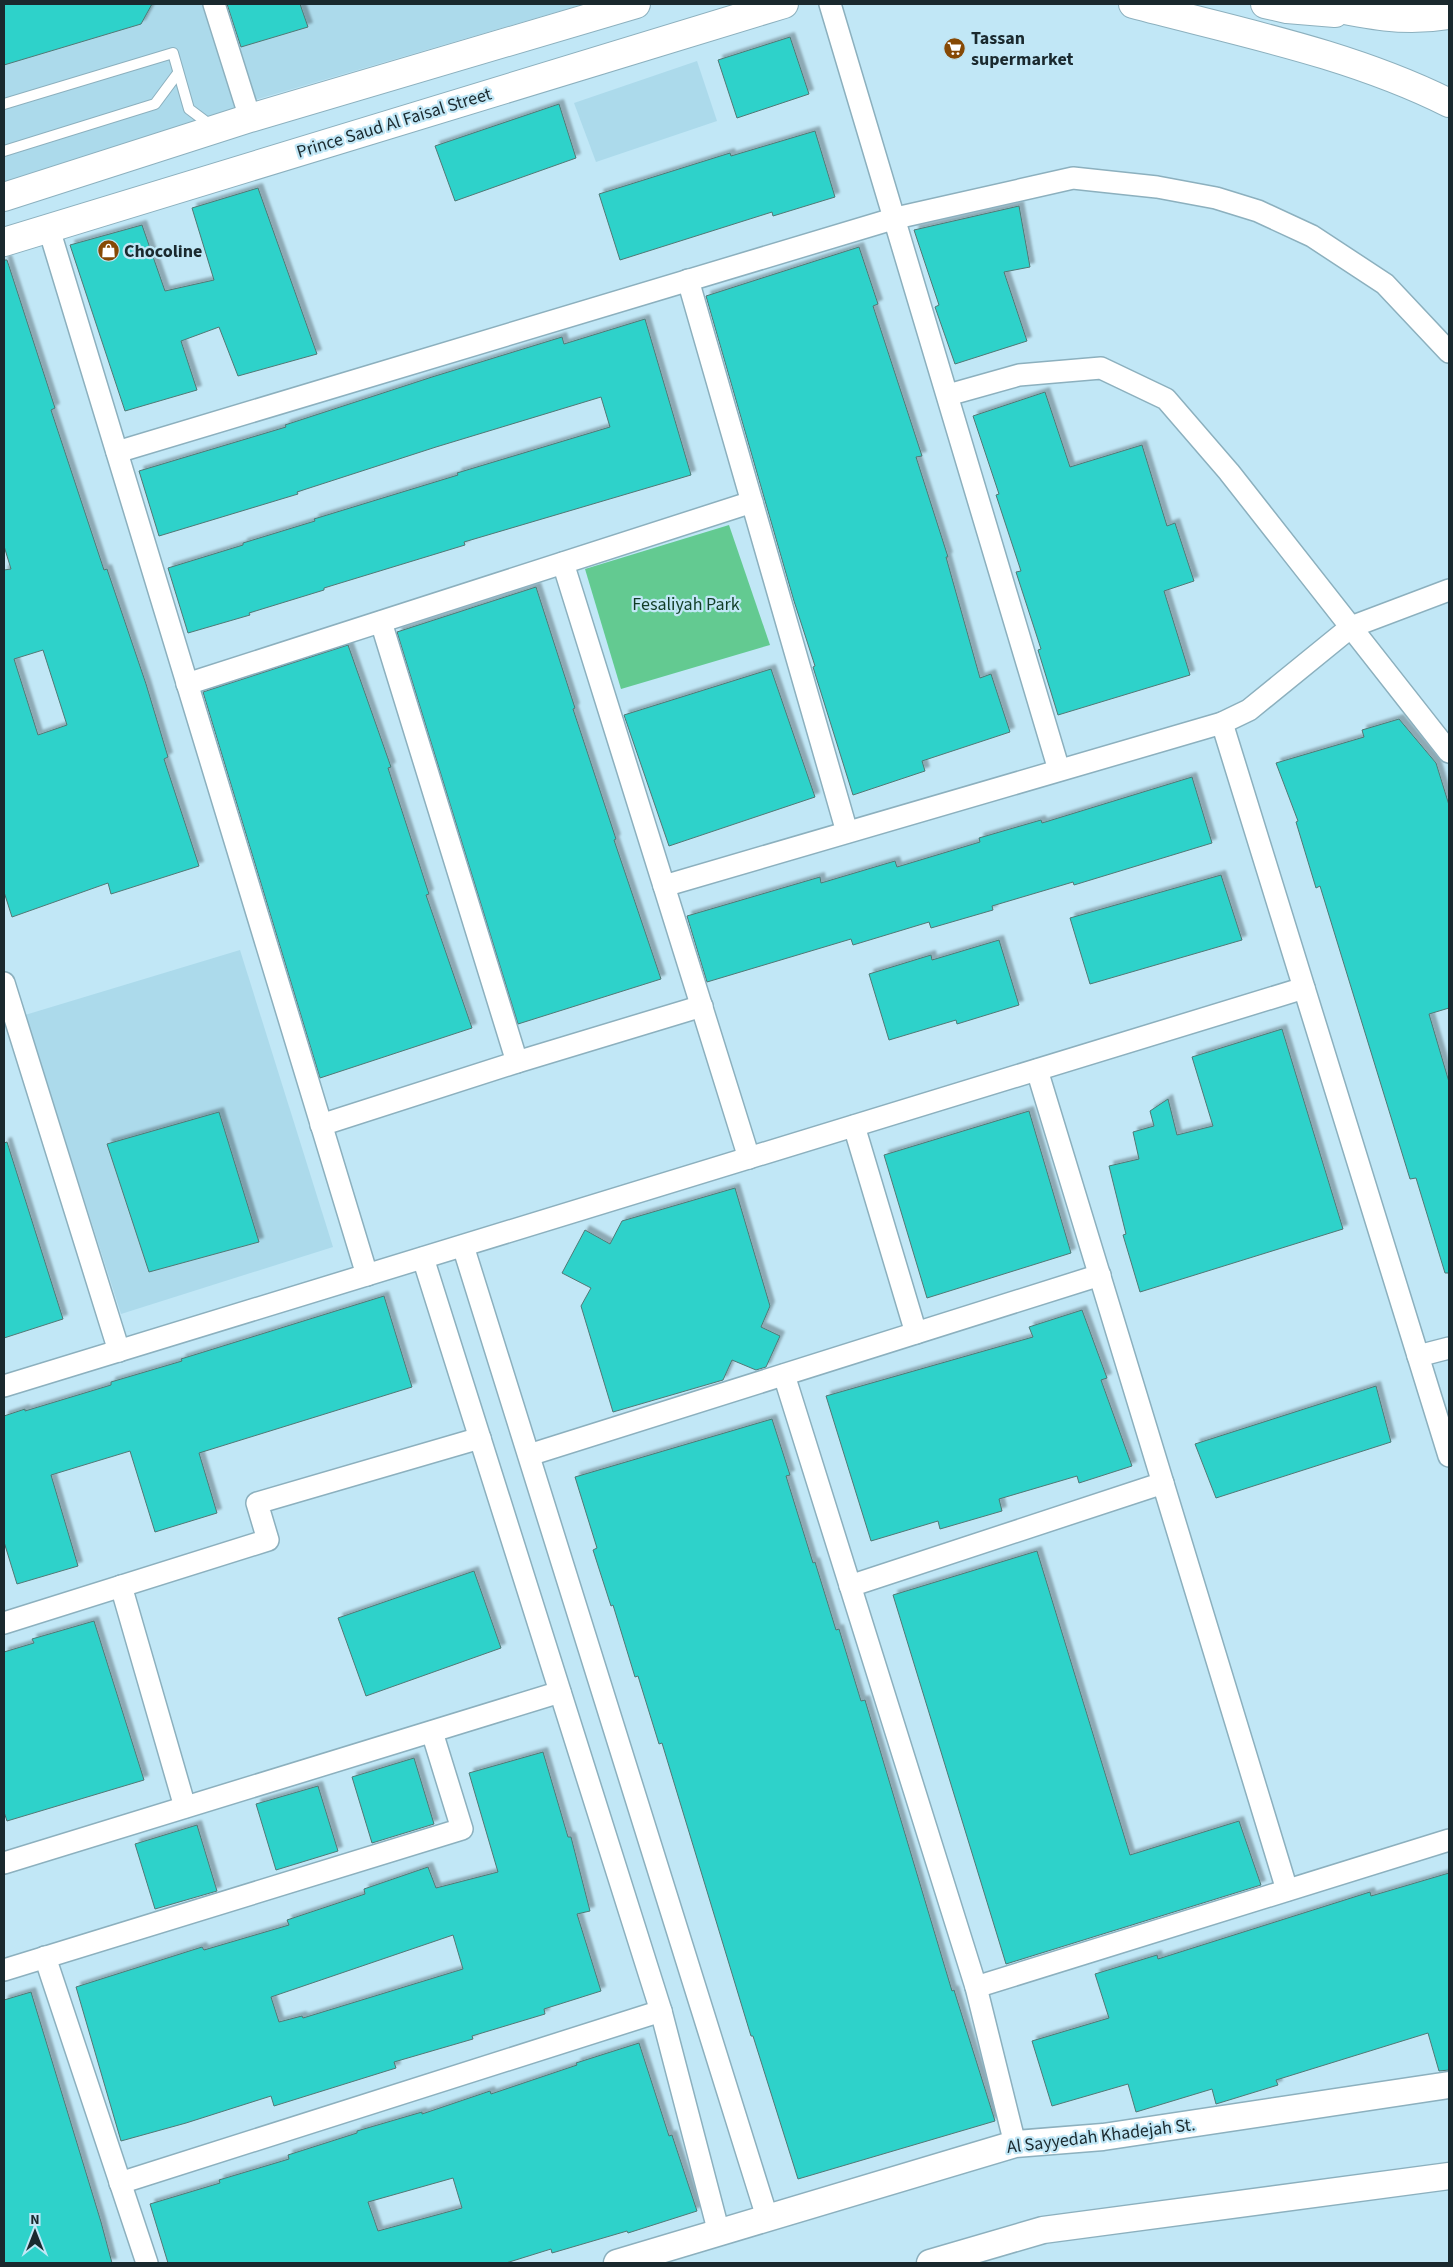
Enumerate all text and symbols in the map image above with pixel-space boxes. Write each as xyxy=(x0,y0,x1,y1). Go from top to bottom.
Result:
place label: Tassan supermarket xyxy=(971,26,1074,72)
supermarket icon: Tassan supermarket xyxy=(943,36,967,60)
street label: Prince Saud Al Faisal Street xyxy=(293,81,495,165)
shop icon: Chocoline xyxy=(96,239,120,263)
place label: Chocoline xyxy=(124,239,202,264)
park label: Fesaliyah Park xyxy=(632,592,740,617)
street label: Al Sayyedah Khadejah St. xyxy=(1005,2112,1197,2160)
north arrow xyxy=(10,2207,60,2257)
text: N xyxy=(30,2210,40,2230)

